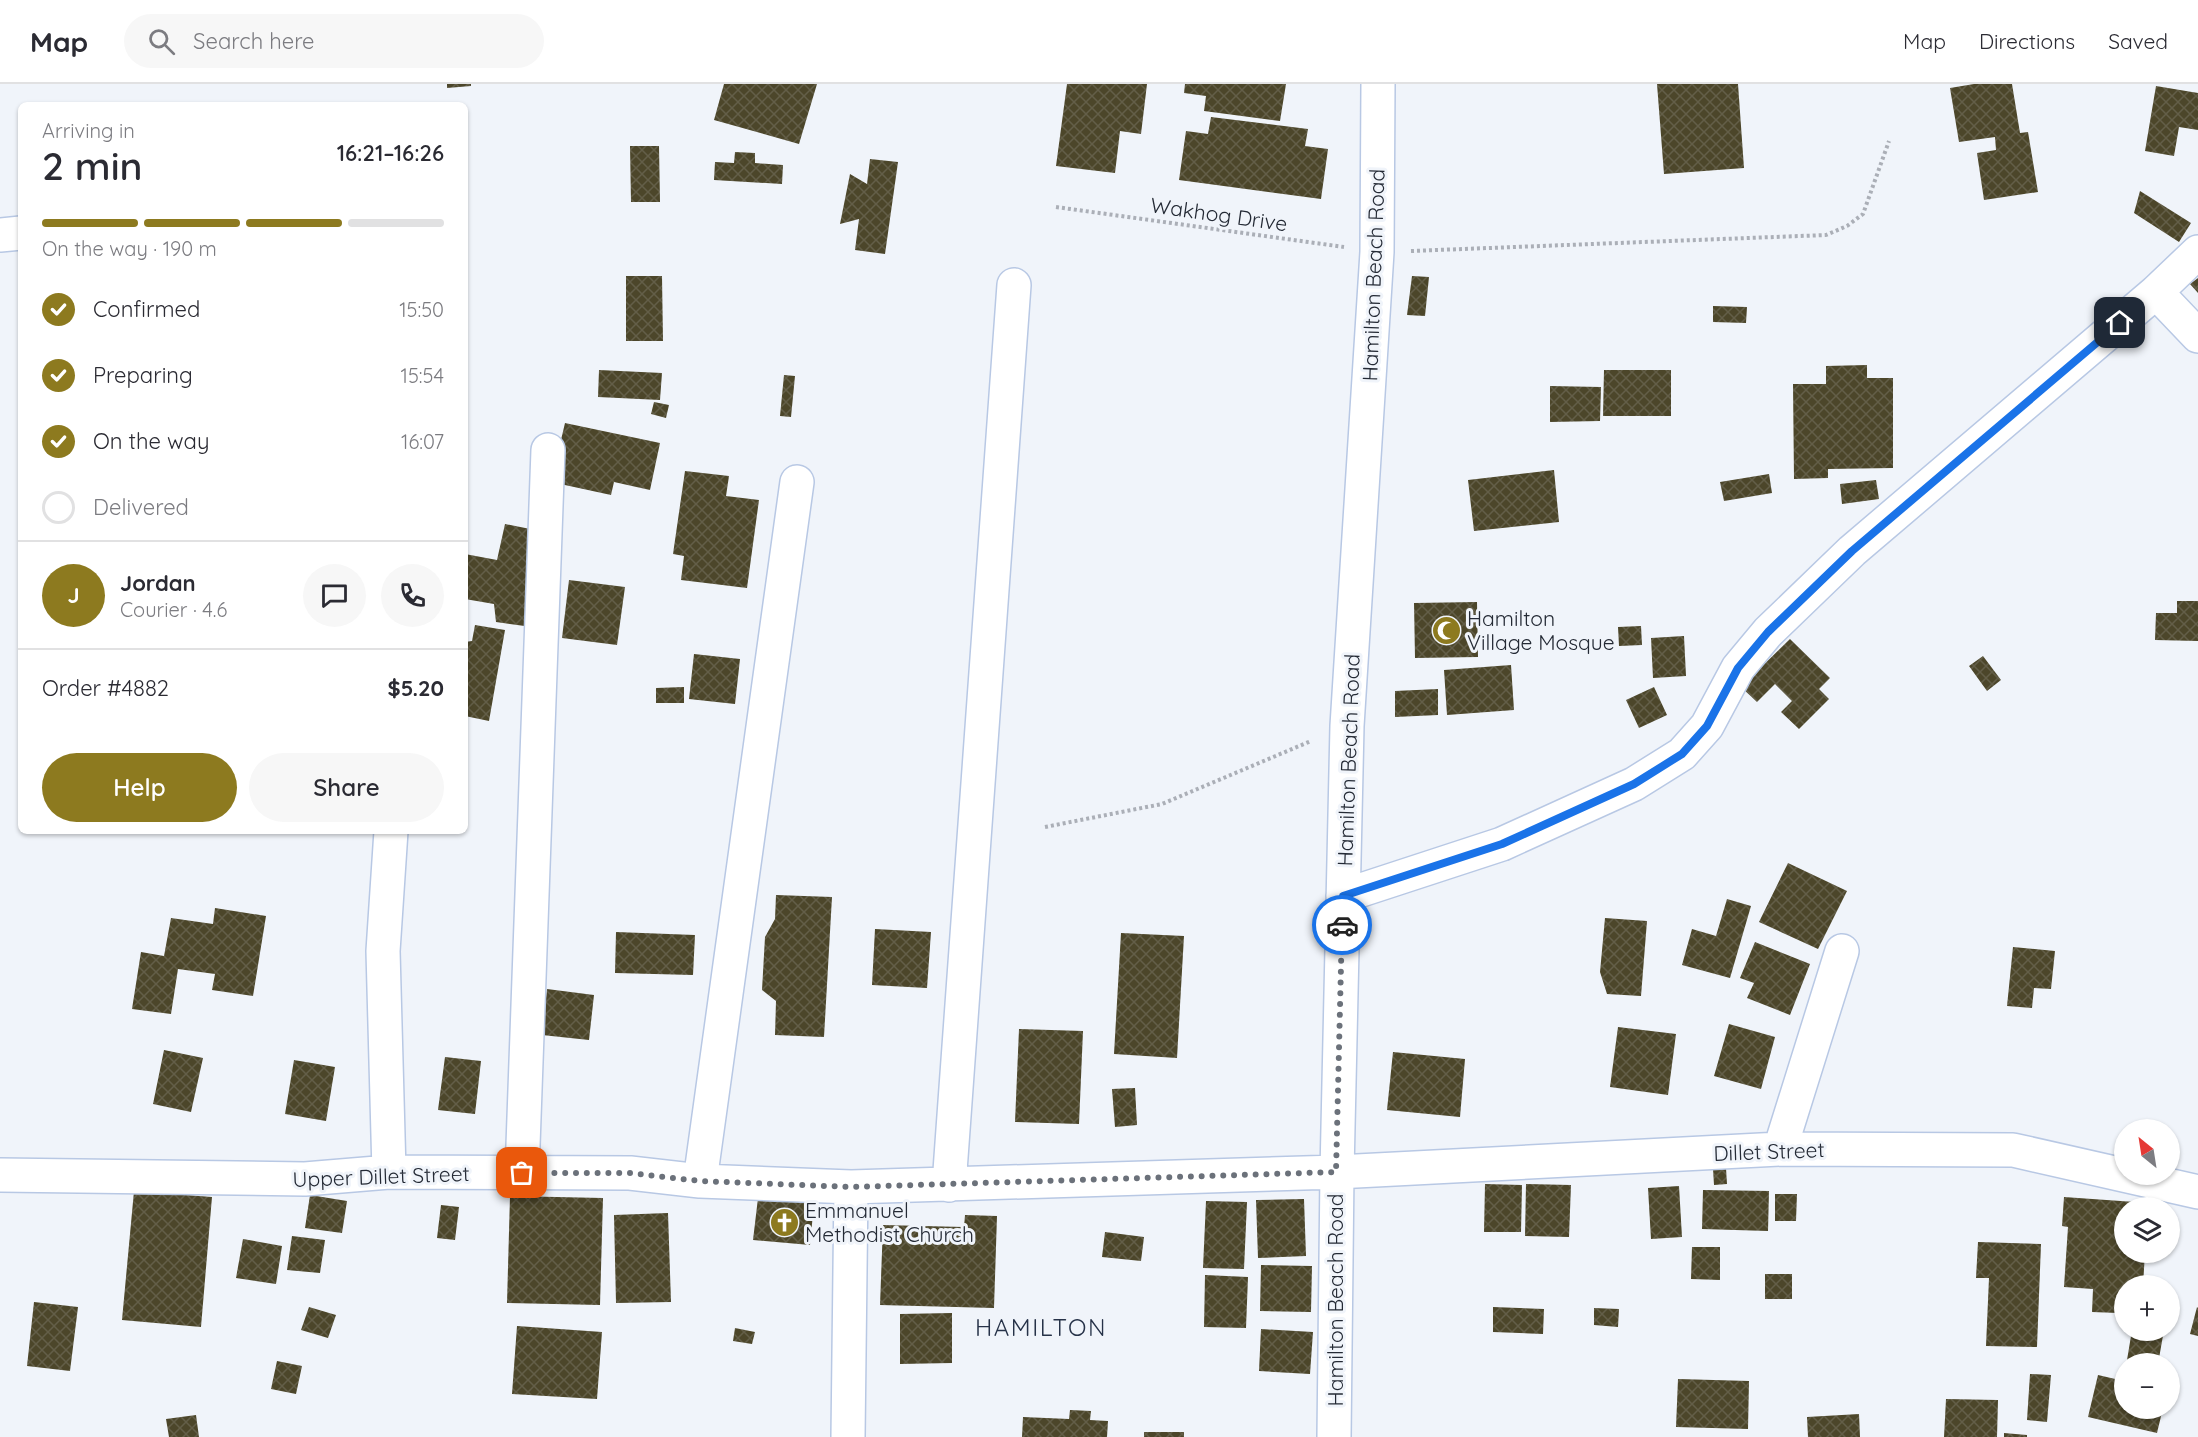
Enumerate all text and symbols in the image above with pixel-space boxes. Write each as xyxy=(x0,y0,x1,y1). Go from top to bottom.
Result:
search box xyxy=(124,14,544,68)
text: Map xyxy=(30,24,88,59)
icon: search xyxy=(145,25,178,58)
text: Search here xyxy=(193,27,315,55)
text: Map xyxy=(1903,28,1946,54)
text: Directions xyxy=(1979,28,2075,54)
text: Saved xyxy=(2108,28,2168,54)
text: Arriving in xyxy=(42,118,135,143)
text: 16:21–16:26 xyxy=(337,139,444,167)
text: 2 min xyxy=(42,141,143,190)
street label: Hamilton Beach Road xyxy=(1356,168,1390,382)
street label: Wakhog Drive xyxy=(1149,192,1289,236)
text: On the way · 190 m xyxy=(42,236,217,261)
icon: check xyxy=(42,293,75,326)
text: Confirmed xyxy=(93,295,200,323)
text: 15:50 xyxy=(399,297,444,322)
pin xyxy=(2094,297,2145,348)
icon: home xyxy=(2103,306,2136,339)
icon: check xyxy=(42,359,75,392)
text: Preparing xyxy=(93,361,193,389)
text: 15:54 xyxy=(401,363,444,388)
icon: check xyxy=(42,425,75,458)
text: On the way xyxy=(93,427,209,455)
text: 16:07 xyxy=(401,429,444,454)
text: Delivered xyxy=(93,493,189,521)
button: chat xyxy=(303,564,366,627)
button: phone xyxy=(381,564,444,627)
text: Jordan xyxy=(120,569,196,597)
text: J xyxy=(67,581,80,609)
text: Courier · 4.6 xyxy=(120,597,227,622)
place label: Hamilton Village Mosque xyxy=(1467,605,1615,655)
mosque icon: Hamilton Village Mosque xyxy=(1430,614,1462,646)
street label: Hamilton Beach Road xyxy=(1331,653,1365,867)
text: Order #4882 xyxy=(42,674,169,702)
text: $5.20 xyxy=(388,674,444,702)
button: Help xyxy=(42,753,237,822)
button: Share xyxy=(249,753,444,822)
courier xyxy=(1312,895,1372,955)
icon: car xyxy=(1326,909,1359,942)
north arrow xyxy=(2114,1119,2180,1185)
map controls xyxy=(2114,1119,2180,1419)
street label: Dillet Street xyxy=(1713,1136,1825,1166)
pin xyxy=(496,1147,547,1198)
icon: bag xyxy=(505,1156,538,1189)
street label: Upper Dillet Street xyxy=(292,1160,470,1192)
street label: Hamilton Beach Road xyxy=(1322,1194,1348,1406)
place label: Emmanuel Methodist Church xyxy=(805,1197,974,1247)
button: layers xyxy=(2114,1197,2180,1263)
church icon: Emmanuel Methodist Church xyxy=(768,1206,800,1238)
button: + xyxy=(2114,1275,2180,1341)
district label: HAMILTON xyxy=(975,1312,1107,1342)
button: − xyxy=(2114,1353,2180,1419)

